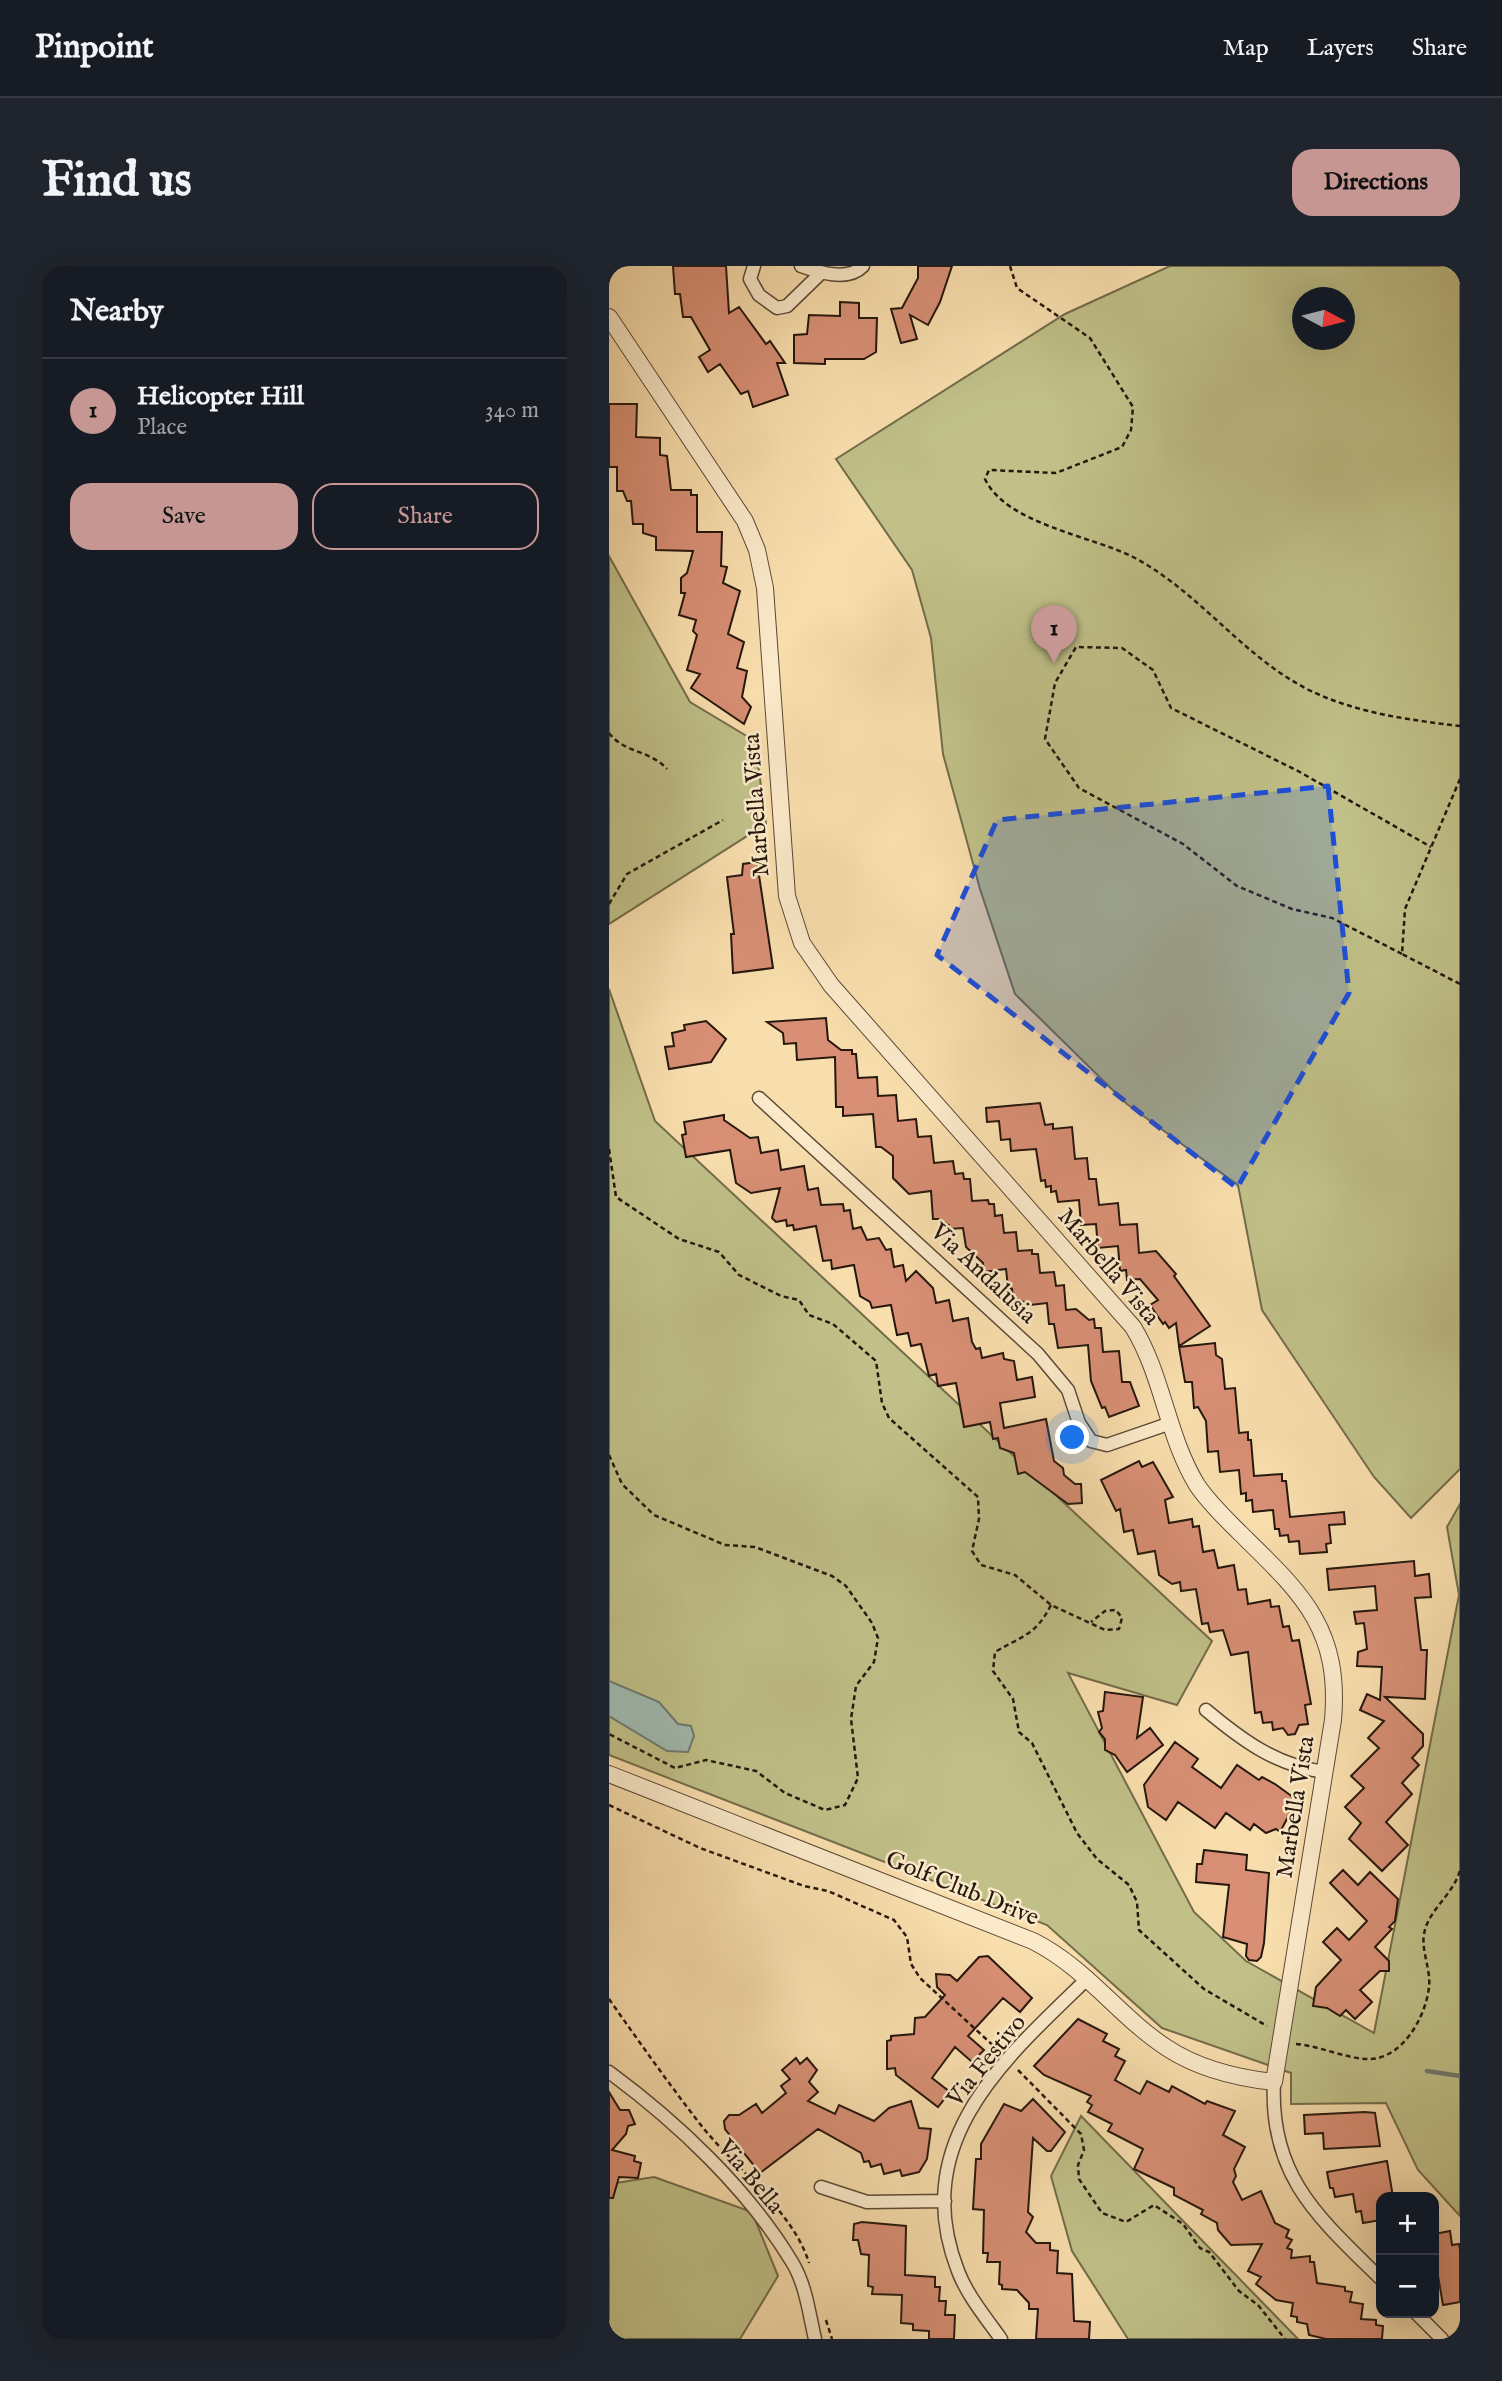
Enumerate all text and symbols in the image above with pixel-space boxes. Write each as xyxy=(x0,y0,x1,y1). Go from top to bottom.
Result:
text: Pinpoint xyxy=(35,27,154,69)
text: Map xyxy=(1223,33,1269,64)
text: Layers xyxy=(1307,33,1374,64)
text: Share xyxy=(1412,33,1467,64)
button: Directions xyxy=(1292,149,1460,216)
text: Find us xyxy=(42,151,192,213)
north arrow xyxy=(1292,287,1355,350)
text: Nearby xyxy=(70,293,163,331)
text: Helicopter Hill xyxy=(137,380,304,413)
text: 1 xyxy=(89,396,97,425)
text: 340 m xyxy=(485,396,539,425)
text: Place xyxy=(137,413,187,442)
button: Save xyxy=(70,483,298,550)
button: Share xyxy=(312,483,539,550)
pin: 1 xyxy=(1031,605,1077,663)
street label: Marbella Vista xyxy=(736,732,777,878)
street label: Marbella Vista xyxy=(1050,1202,1166,1332)
street label: Via Andalusia xyxy=(923,1216,1043,1331)
your location xyxy=(1055,1420,1089,1454)
street label: Marbella Vista xyxy=(1269,1733,1323,1880)
street label: Golf Club Drive xyxy=(881,1844,1043,1934)
street label: Via Festivo xyxy=(940,2008,1034,2114)
street label: Via Bella xyxy=(709,2133,791,2221)
map controls xyxy=(1376,2192,1439,2318)
button: + xyxy=(1376,2192,1439,2255)
button: − xyxy=(1376,2255,1439,2318)

